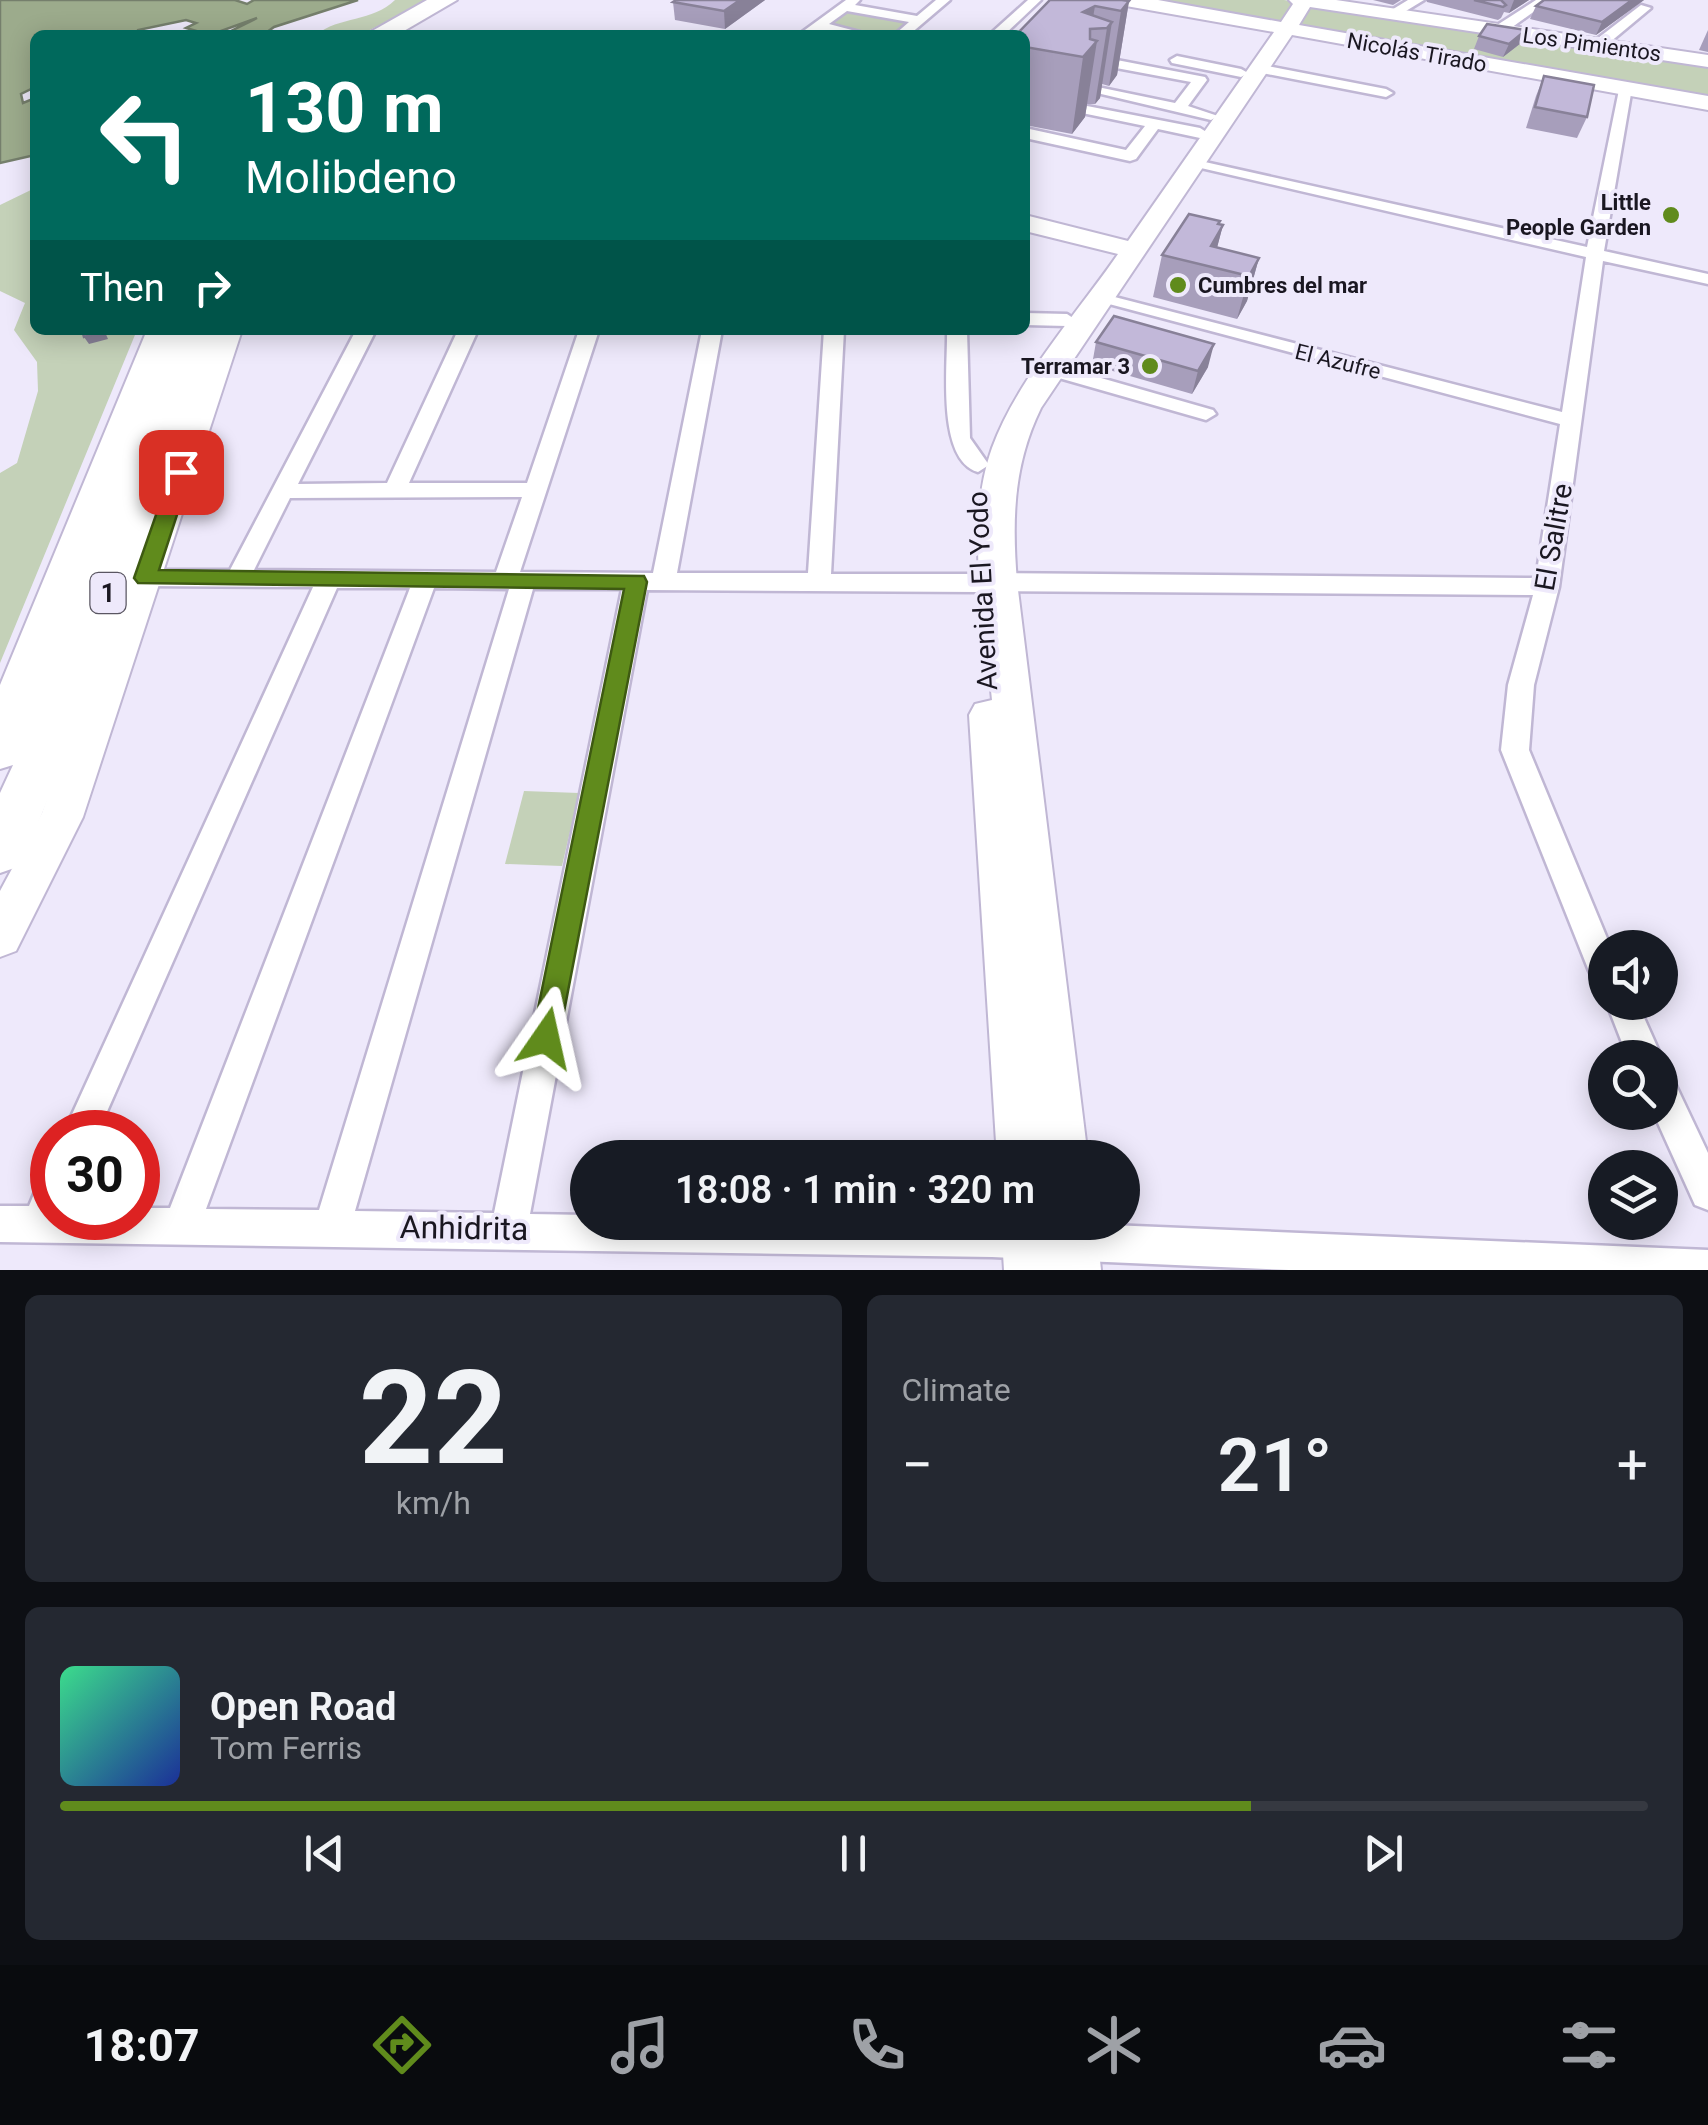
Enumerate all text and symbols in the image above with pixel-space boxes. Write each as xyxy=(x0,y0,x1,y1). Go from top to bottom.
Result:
street label: Los Pimientos xyxy=(1521,22,1663,67)
street label: Nicolás Tirado xyxy=(1345,28,1489,77)
text: 130 m xyxy=(245,67,444,149)
icon: left xyxy=(80,70,210,200)
text: Molibdeno xyxy=(245,151,457,204)
place label: Little People Garden xyxy=(1506,190,1651,240)
marker: Little People Garden xyxy=(1660,204,1682,226)
icon: right xyxy=(185,260,240,315)
text: Then xyxy=(80,266,165,310)
place label: Cumbres del mar xyxy=(1198,273,1367,298)
marker: Cumbres del mar xyxy=(1167,274,1189,296)
street label: El Azufre xyxy=(1292,339,1383,384)
place label: Terramar 3 xyxy=(1021,354,1130,379)
marker: Terramar 3 xyxy=(1139,355,1161,377)
pin xyxy=(139,430,224,515)
icon: arrive xyxy=(154,445,209,500)
street label: El Salitre xyxy=(1528,481,1579,593)
street label: Avenida El Yodo xyxy=(961,491,1004,691)
road number: 1 xyxy=(90,573,126,613)
map controls xyxy=(1588,930,1678,1240)
button: sound xyxy=(1588,930,1678,1020)
position arrow xyxy=(494,986,598,1090)
button: search xyxy=(1588,1040,1678,1130)
speed limit sign: 30 xyxy=(30,1110,160,1240)
button: layers xyxy=(1588,1150,1678,1240)
text: 18:08 · 1 min · 320 m xyxy=(675,1168,1035,1212)
street label: Anhidrita xyxy=(399,1208,529,1248)
text: 22 xyxy=(359,1342,508,1495)
text: Climate xyxy=(902,1371,1011,1409)
text: 21° xyxy=(1218,1421,1332,1509)
text: − xyxy=(902,1433,933,1497)
text: + xyxy=(1617,1433,1648,1497)
text: km/h xyxy=(396,1484,471,1522)
text: Open Road xyxy=(210,1685,396,1729)
text: Tom Ferris xyxy=(210,1729,362,1767)
icon: previous xyxy=(297,1826,352,1881)
icon: pause xyxy=(826,1826,881,1881)
icon: next xyxy=(1356,1826,1411,1881)
icon: directions xyxy=(367,2010,437,2080)
icon: music xyxy=(605,2010,675,2080)
icon: phone xyxy=(842,2010,912,2080)
icon: climate xyxy=(1079,2010,1149,2080)
icon: car xyxy=(1317,2010,1387,2080)
icon: filters xyxy=(1554,2010,1624,2080)
text: 18:07 xyxy=(84,2019,200,2072)

